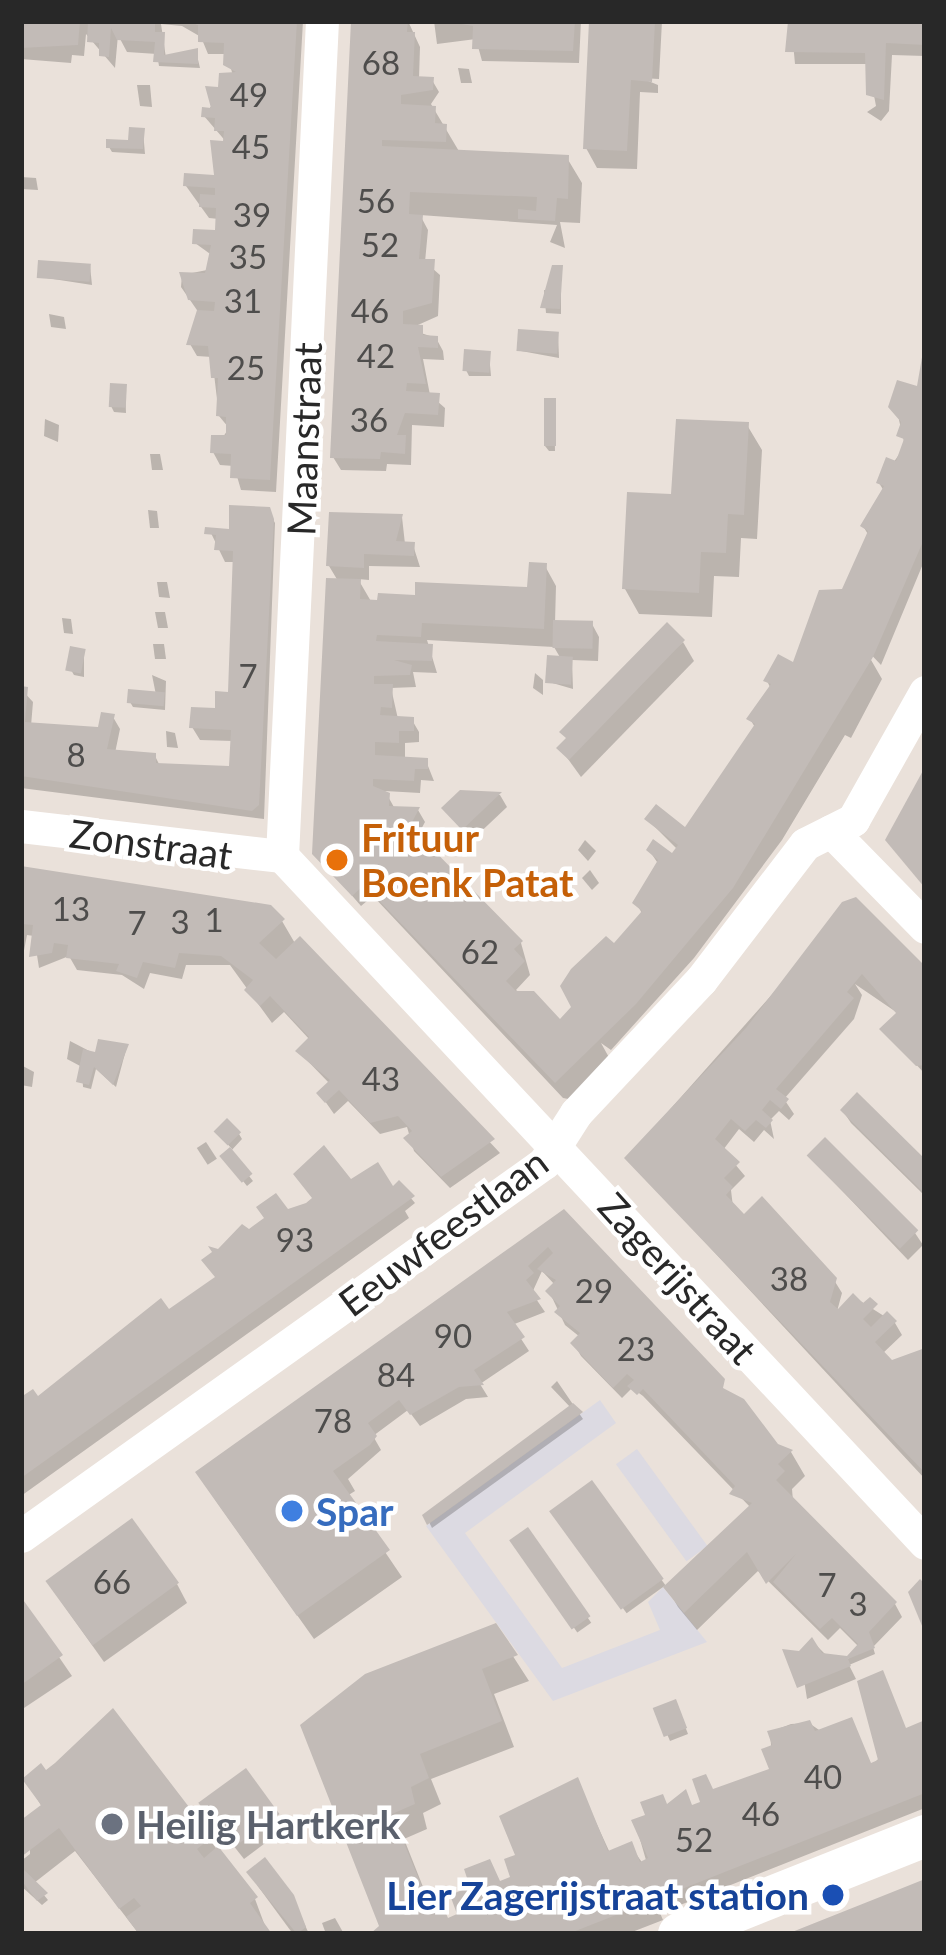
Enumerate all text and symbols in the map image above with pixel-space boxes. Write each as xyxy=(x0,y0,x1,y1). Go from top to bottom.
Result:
house number: 68 xyxy=(362,43,400,83)
house number: 49 xyxy=(230,75,268,115)
house number: 45 xyxy=(232,127,270,167)
house number: 56 xyxy=(357,181,395,221)
house number: 39 xyxy=(233,195,271,235)
house number: 52 xyxy=(361,225,399,265)
house number: 35 xyxy=(229,237,267,277)
house number: 31 xyxy=(224,281,262,321)
house number: 46 xyxy=(351,291,389,331)
house number: 42 xyxy=(357,336,395,376)
street label: Maanstraat xyxy=(277,342,331,536)
house number: 25 xyxy=(227,348,265,388)
house number: 36 xyxy=(350,400,388,440)
house number: 7 xyxy=(238,656,258,696)
house number: 8 xyxy=(66,735,86,775)
street label: Zonstraat xyxy=(67,809,235,879)
place label: Frituur Boenk Patat xyxy=(361,815,574,906)
marker: Frituur Boenk Patat xyxy=(324,847,350,873)
house number: 13 xyxy=(52,889,90,929)
house number: 1 xyxy=(204,900,224,940)
house number: 3 xyxy=(170,902,190,942)
house number: 7 xyxy=(127,903,147,943)
house number: 62 xyxy=(461,932,499,972)
house number: 43 xyxy=(362,1059,400,1099)
street label: Eeuwfeestlaan xyxy=(329,1138,557,1326)
street label: Zagerijstraat xyxy=(589,1183,767,1373)
house number: 93 xyxy=(276,1220,314,1260)
house number: 38 xyxy=(770,1259,808,1299)
house number: 29 xyxy=(575,1271,613,1311)
house number: 90 xyxy=(434,1316,472,1356)
house number: 23 xyxy=(617,1329,655,1369)
house number: 84 xyxy=(377,1355,415,1395)
house number: 78 xyxy=(314,1401,352,1441)
place label: Spar xyxy=(316,1488,394,1534)
marker: Spar xyxy=(279,1498,305,1524)
house number: 66 xyxy=(93,1562,131,1602)
house number: 7 xyxy=(817,1565,837,1605)
house number: 3 xyxy=(848,1584,868,1624)
house number: 40 xyxy=(804,1757,842,1797)
house number: 46 xyxy=(742,1794,780,1834)
place label: Heilig Hartkerk xyxy=(136,1801,400,1847)
marker: Heilig Hartkerk xyxy=(99,1811,125,1837)
house number: 52 xyxy=(675,1820,713,1860)
place label: Lier Zagerijstraat station xyxy=(385,1872,809,1918)
marker: Lier Zagerijstraat station xyxy=(820,1882,846,1908)

